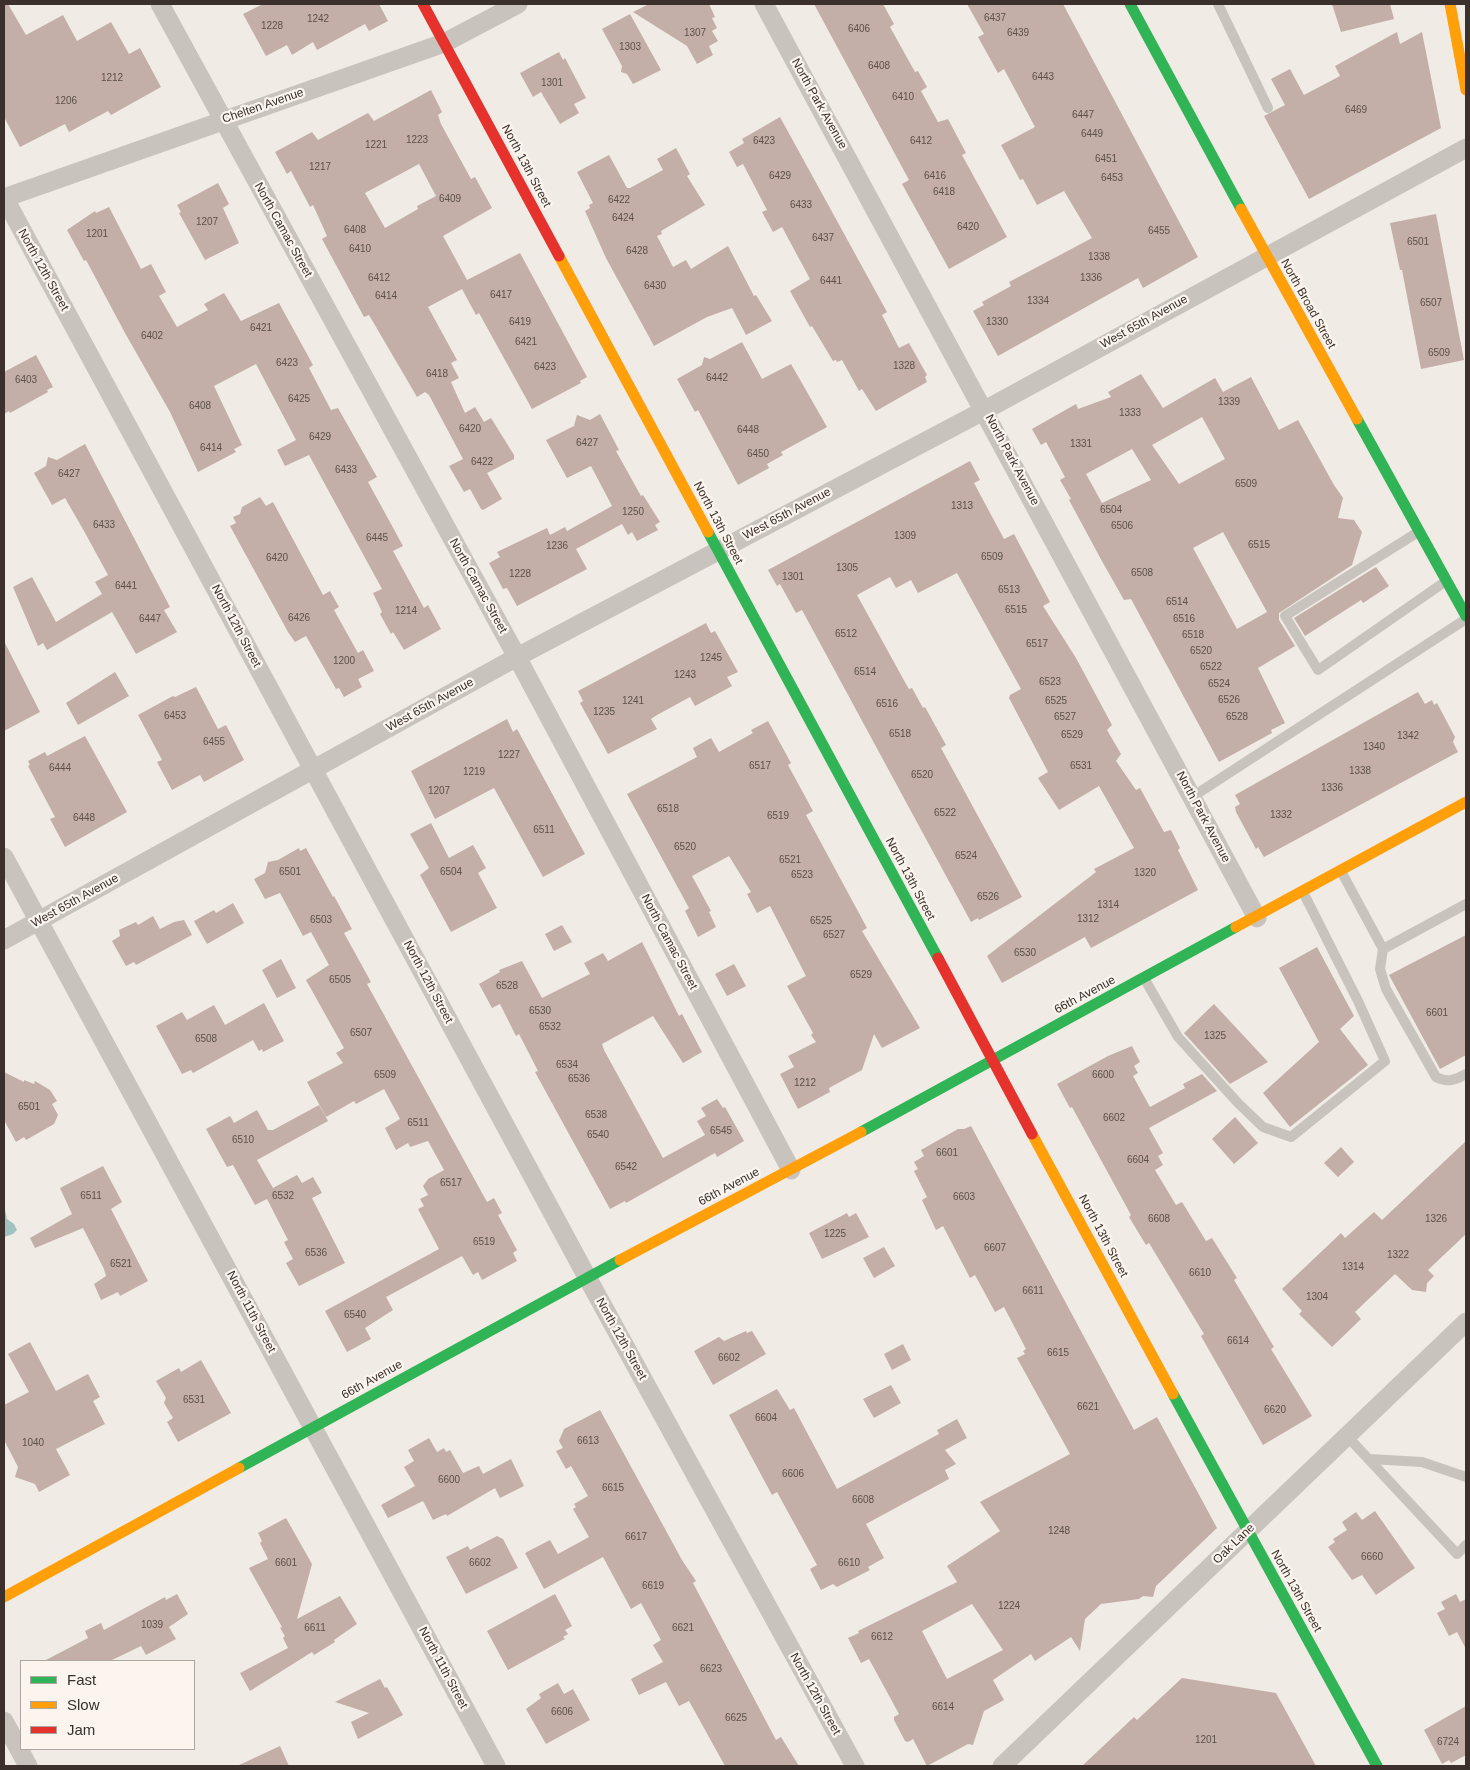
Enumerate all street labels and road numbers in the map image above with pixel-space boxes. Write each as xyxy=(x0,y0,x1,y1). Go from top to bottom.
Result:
street label: North Park Avenue xyxy=(788,56,850,152)
street label: Chelten Avenue xyxy=(220,85,306,127)
street label: North 13th Street xyxy=(498,122,554,210)
street label: North Camac Street xyxy=(251,180,315,280)
street label: North 12th Street xyxy=(15,227,71,313)
street label: North Broad Street xyxy=(1277,257,1339,351)
street label: West 65th Avenue xyxy=(1098,292,1190,352)
street label: North Park Avenue xyxy=(982,412,1042,508)
street label: North 13th Street xyxy=(690,479,746,567)
street label: West 65th Avenue xyxy=(741,485,833,543)
street label: North Camac Street xyxy=(446,536,510,636)
street label: North 12th Street xyxy=(208,582,264,670)
street label: West 65th Avenue xyxy=(384,675,476,735)
street label: North Park Avenue xyxy=(1173,769,1233,865)
street label: North 13th Street xyxy=(882,835,938,923)
street label: West 65th Avenue xyxy=(29,871,121,931)
street label: North Camac Street xyxy=(638,892,700,992)
street label: North 12th Street xyxy=(400,938,456,1026)
street label: 66th Avenue xyxy=(1052,973,1118,1017)
street label: 66th Avenue xyxy=(696,1165,762,1209)
street label: North 13th Street xyxy=(1075,1192,1131,1280)
street label: North 11th Street xyxy=(223,1269,279,1355)
street label: North 12th Street xyxy=(593,1296,649,1382)
street label: 66th Avenue xyxy=(339,1357,405,1403)
street label: Oak Lane xyxy=(1210,1521,1258,1567)
street label: North 13th Street xyxy=(1268,1548,1324,1634)
street label: North 11th Street xyxy=(415,1625,471,1711)
street label: North 12th Street xyxy=(787,1651,843,1737)

